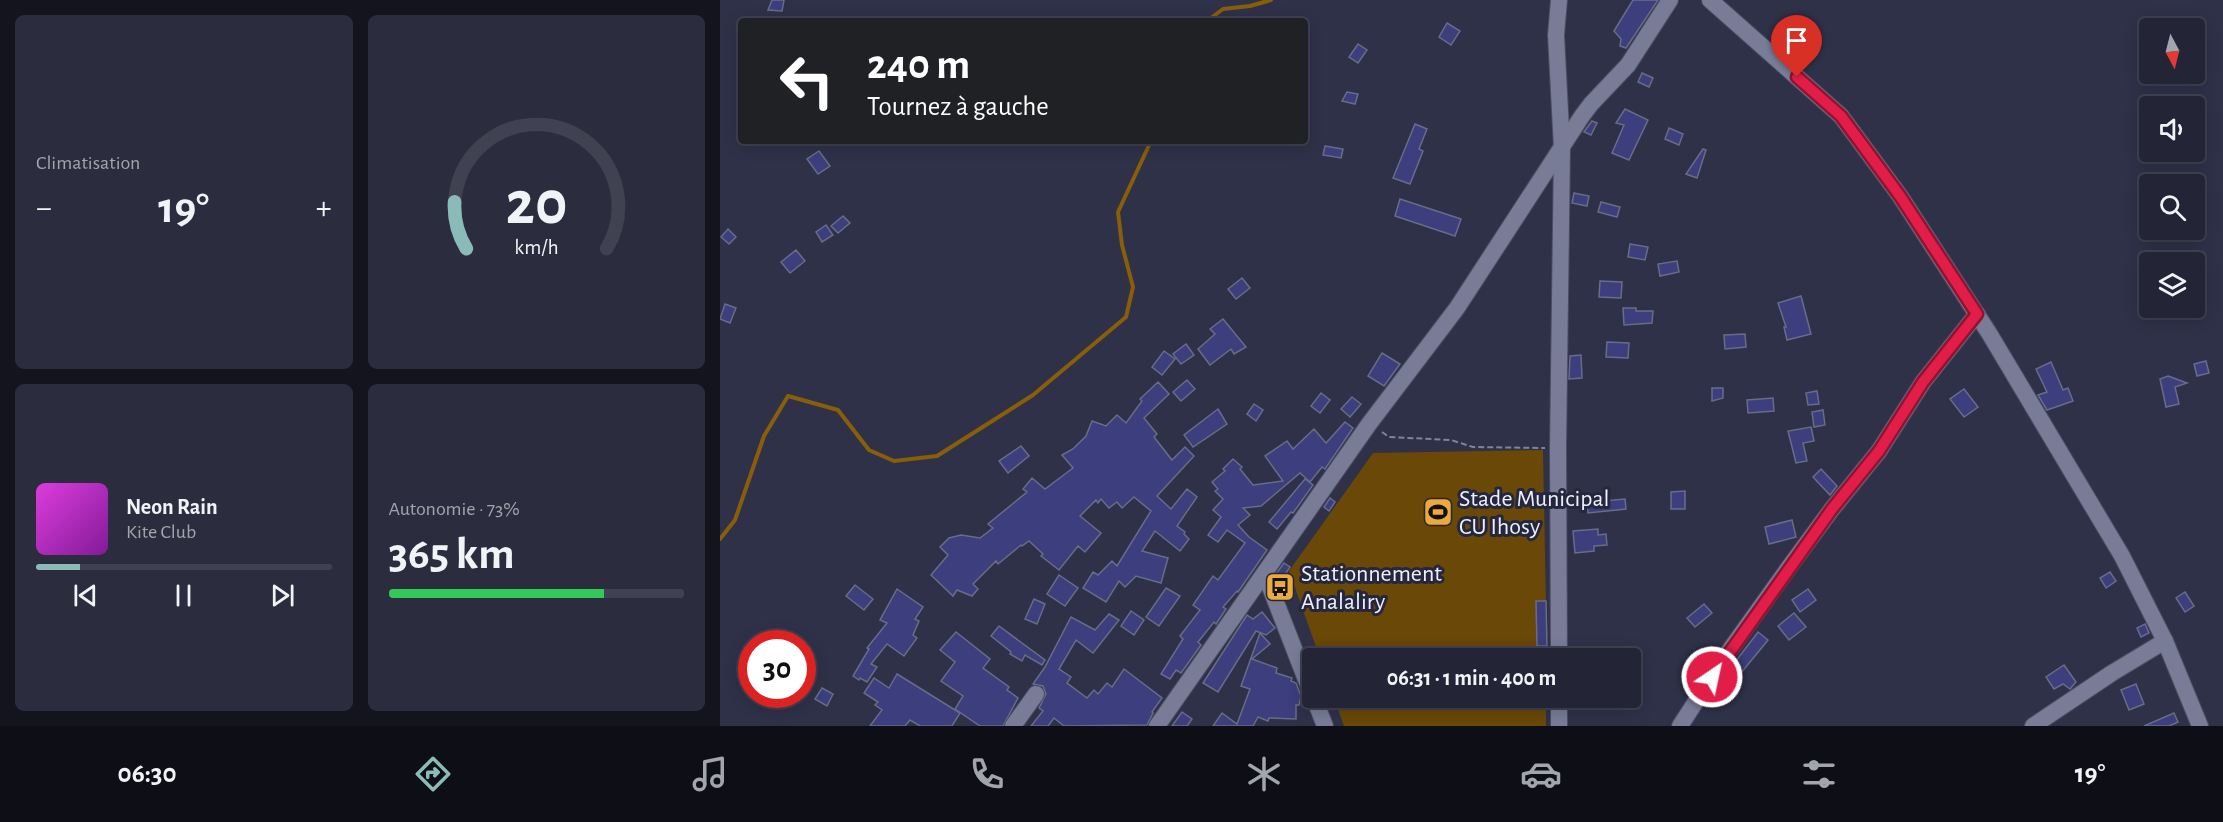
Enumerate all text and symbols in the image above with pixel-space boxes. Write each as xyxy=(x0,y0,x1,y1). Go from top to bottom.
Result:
pin xyxy=(1771,15,1822,77)
north arrow xyxy=(2139,18,2205,84)
map controls xyxy=(2139,18,2205,318)
icon: arrive xyxy=(1780,24,1813,57)
icon: left xyxy=(768,42,846,120)
text: 240 m xyxy=(867,44,970,86)
text: Tournez à gauche xyxy=(867,93,1049,120)
button: sound xyxy=(2139,96,2205,162)
text: Climatisation xyxy=(36,153,140,173)
text: 20 xyxy=(505,173,567,235)
button: search xyxy=(2139,174,2205,240)
text: 19° xyxy=(158,186,209,231)
text: − xyxy=(36,192,52,225)
text: + xyxy=(316,192,332,225)
text: km/h xyxy=(514,237,558,258)
button: layers xyxy=(2139,252,2205,318)
place label: Stade Municipal CU Ihosy xyxy=(1459,487,1609,539)
text: Neon Rain xyxy=(126,496,218,518)
sports icon: Stade Municipal CU Ihosy xyxy=(1422,496,1454,528)
text: Autonomie · 73% xyxy=(389,499,520,519)
text: Kite Club xyxy=(126,522,196,542)
text: 365 km xyxy=(389,532,514,577)
place label: Stationnement Analaliry xyxy=(1301,562,1442,614)
bus stop icon: Stationnement Analaliry xyxy=(1264,571,1296,603)
icon: previous xyxy=(69,579,102,612)
icon: pause xyxy=(167,579,200,612)
icon: next xyxy=(266,579,299,612)
speed limit sign: 30 xyxy=(738,630,816,708)
position arrow xyxy=(1680,645,1744,709)
text: 06:31 · 1 min · 400 m xyxy=(1387,667,1556,689)
icon: directions xyxy=(412,753,454,795)
icon: music xyxy=(689,753,731,795)
icon: phone xyxy=(966,753,1008,795)
icon: climate xyxy=(1243,753,1285,795)
icon: car xyxy=(1520,753,1562,795)
icon: filters xyxy=(1798,753,1840,795)
text: 06:30 xyxy=(118,760,177,787)
text: 19° xyxy=(2075,760,2105,787)

